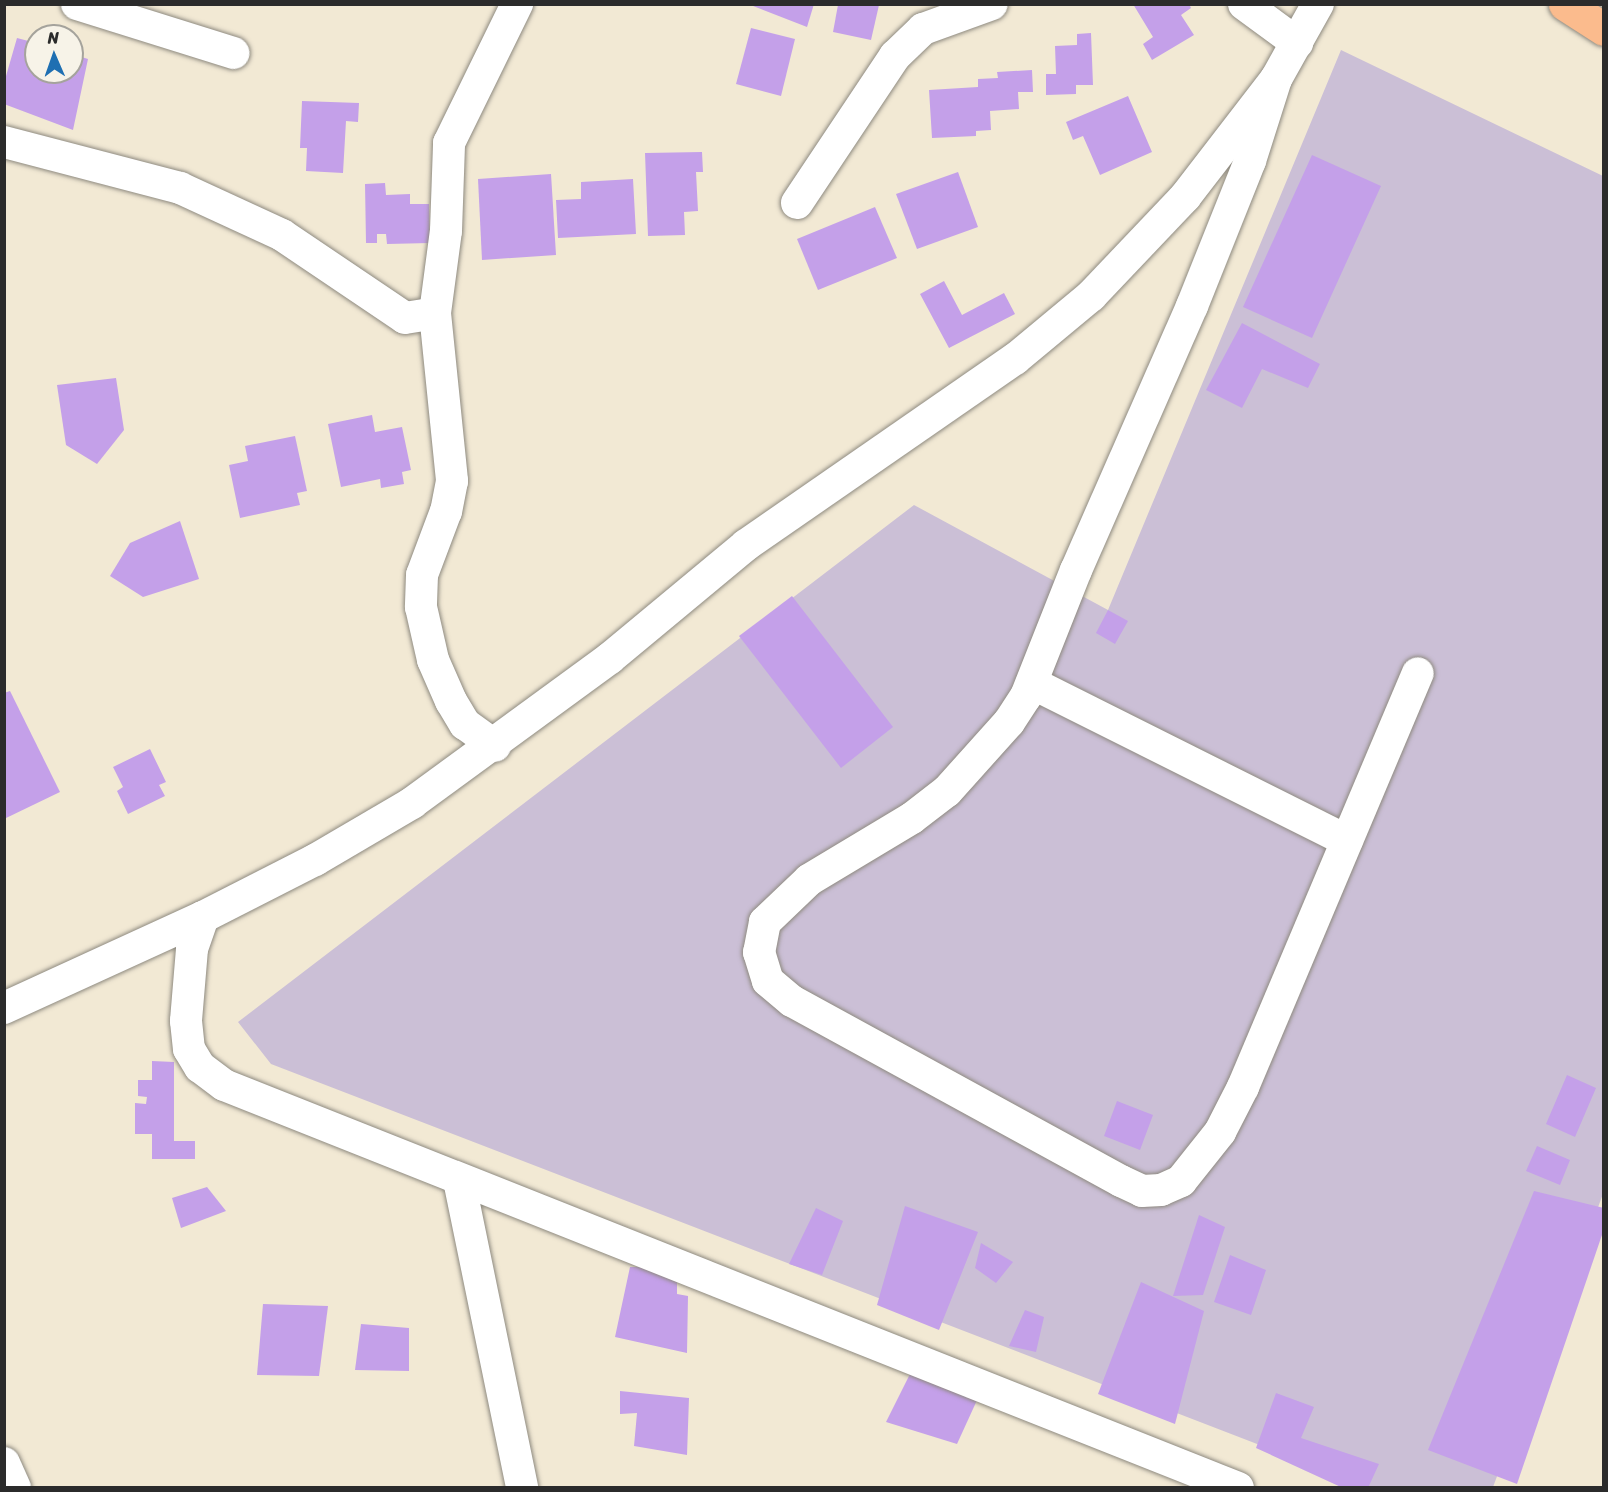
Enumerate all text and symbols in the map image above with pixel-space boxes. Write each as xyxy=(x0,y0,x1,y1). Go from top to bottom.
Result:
text: N xyxy=(47,23,59,52)
north arrow xyxy=(24,24,84,84)

